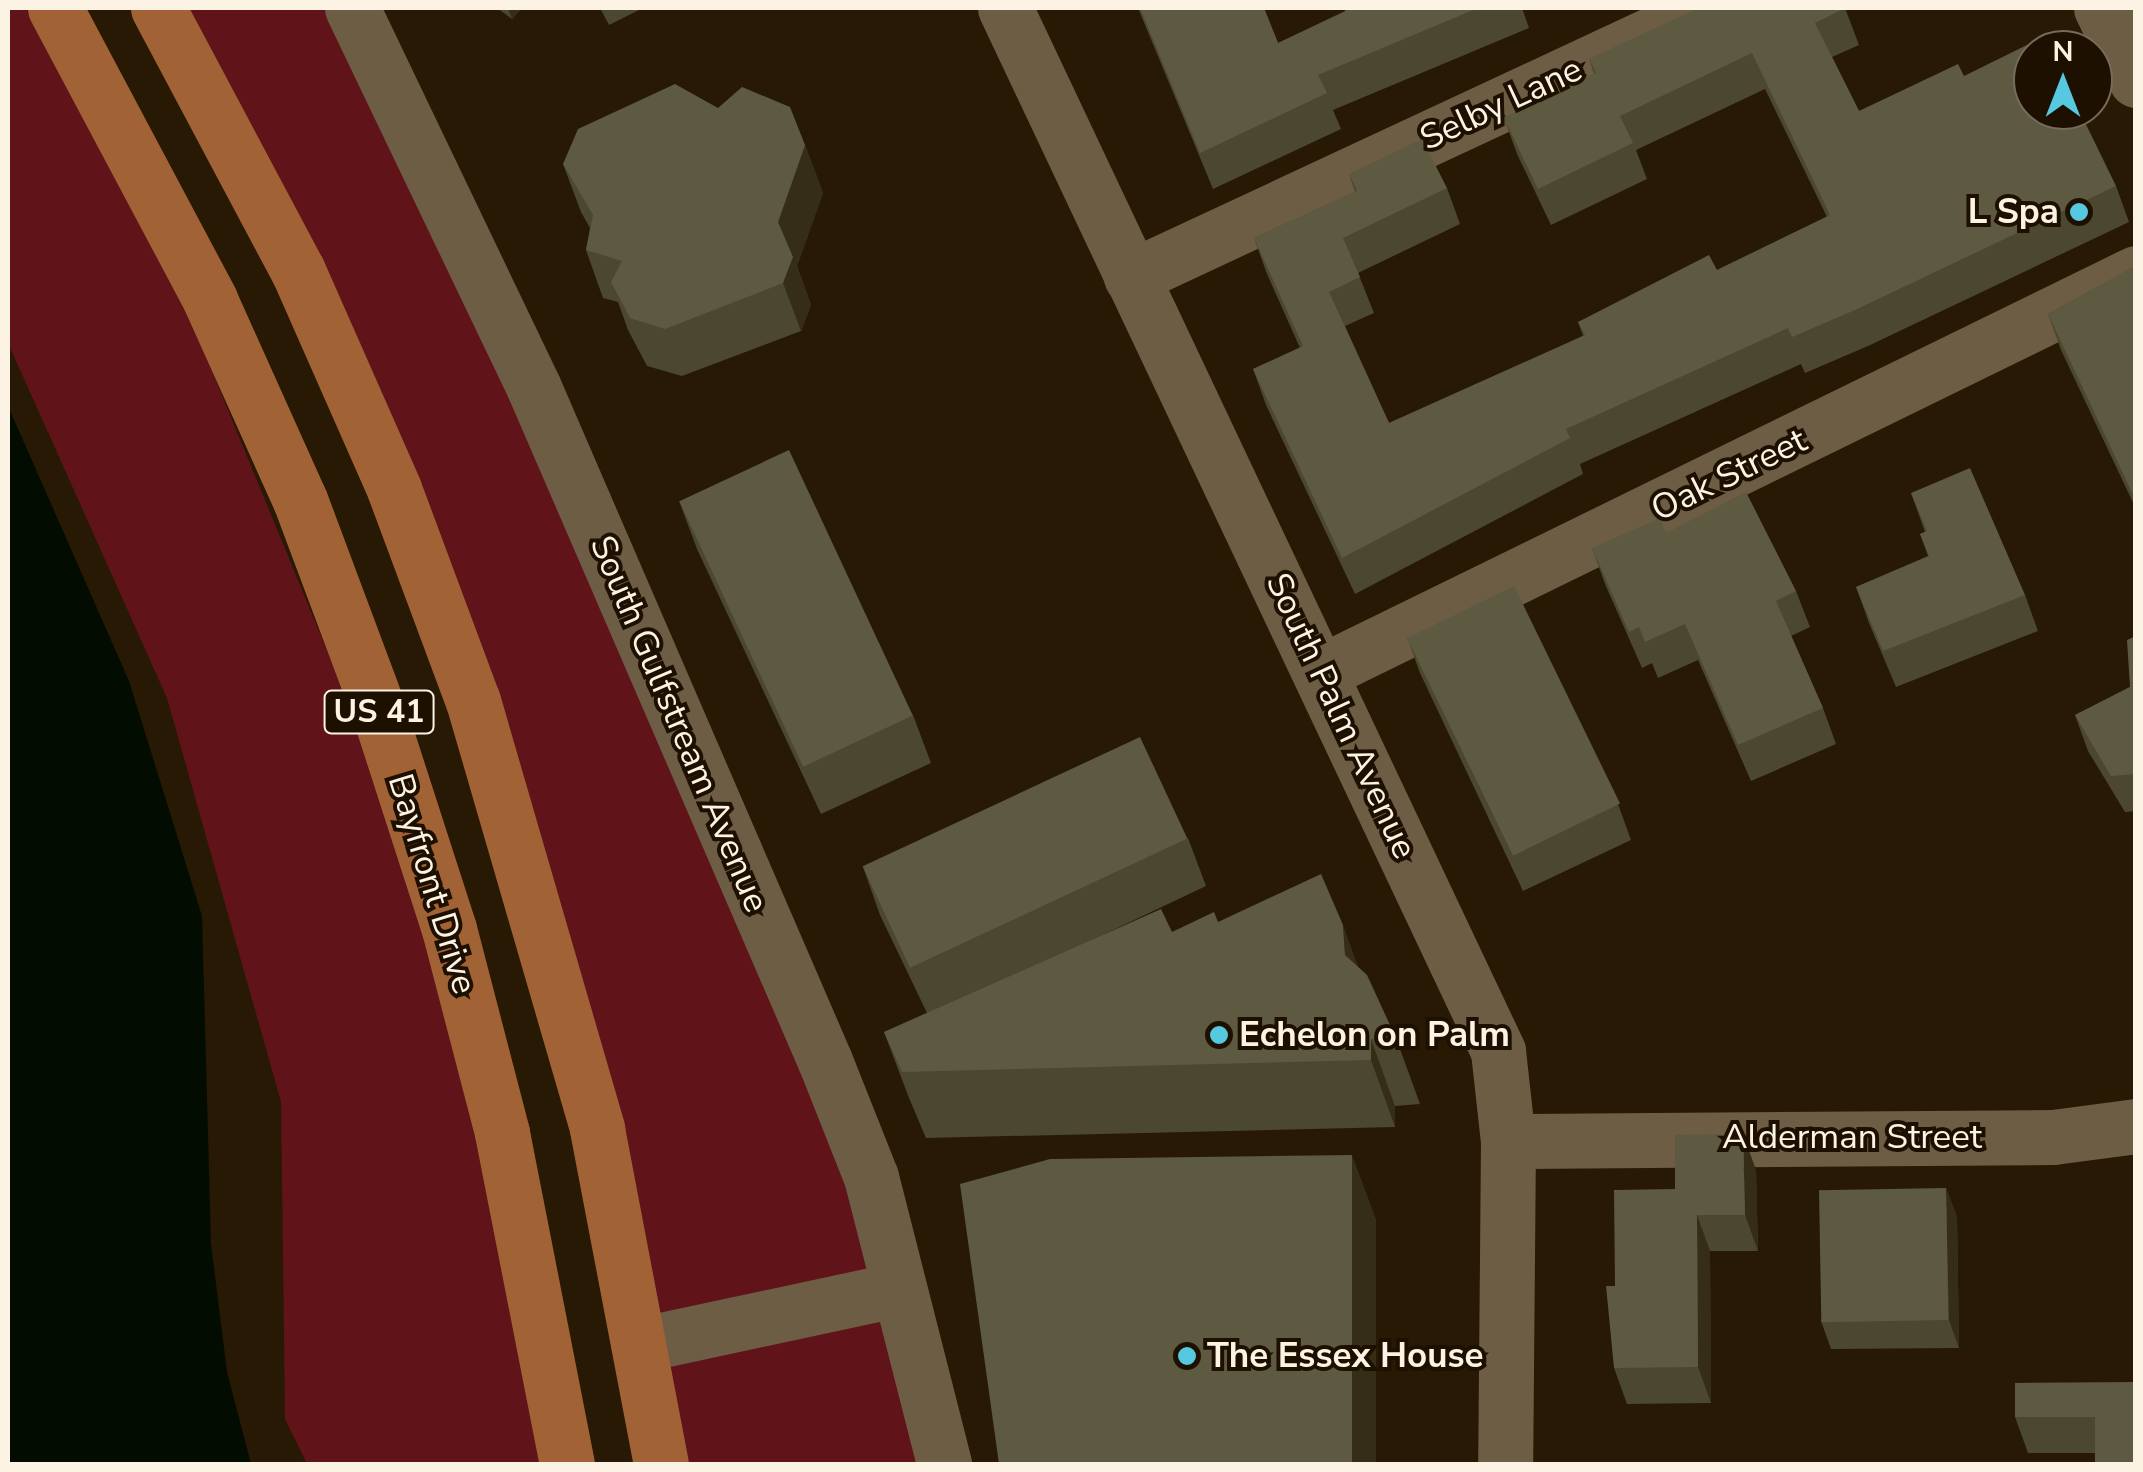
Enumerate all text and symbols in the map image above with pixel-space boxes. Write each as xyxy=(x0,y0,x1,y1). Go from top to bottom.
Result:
north arrow xyxy=(2013,30,2113,130)
text: N xyxy=(2053,33,2073,71)
street label: Selby Lane xyxy=(1413,48,1589,160)
place label: L Spa xyxy=(1968,191,2059,233)
marker: L Spa xyxy=(2068,201,2090,223)
street label: Oak Street xyxy=(1645,419,1813,531)
street label: South Gulfstream Avenue xyxy=(581,529,777,919)
street label: South Palm Avenue xyxy=(1256,567,1426,865)
road number: US 41 xyxy=(322,685,436,739)
street label: Bayfront Drive xyxy=(379,769,485,999)
place label: Echelon on Palm xyxy=(1239,1014,1510,1056)
marker: Echelon on Palm xyxy=(1208,1024,1230,1046)
street label: Alderman Street xyxy=(1722,1116,1982,1158)
place label: The Essex House xyxy=(1207,1335,1483,1377)
marker: The Essex House xyxy=(1176,1345,1198,1367)

